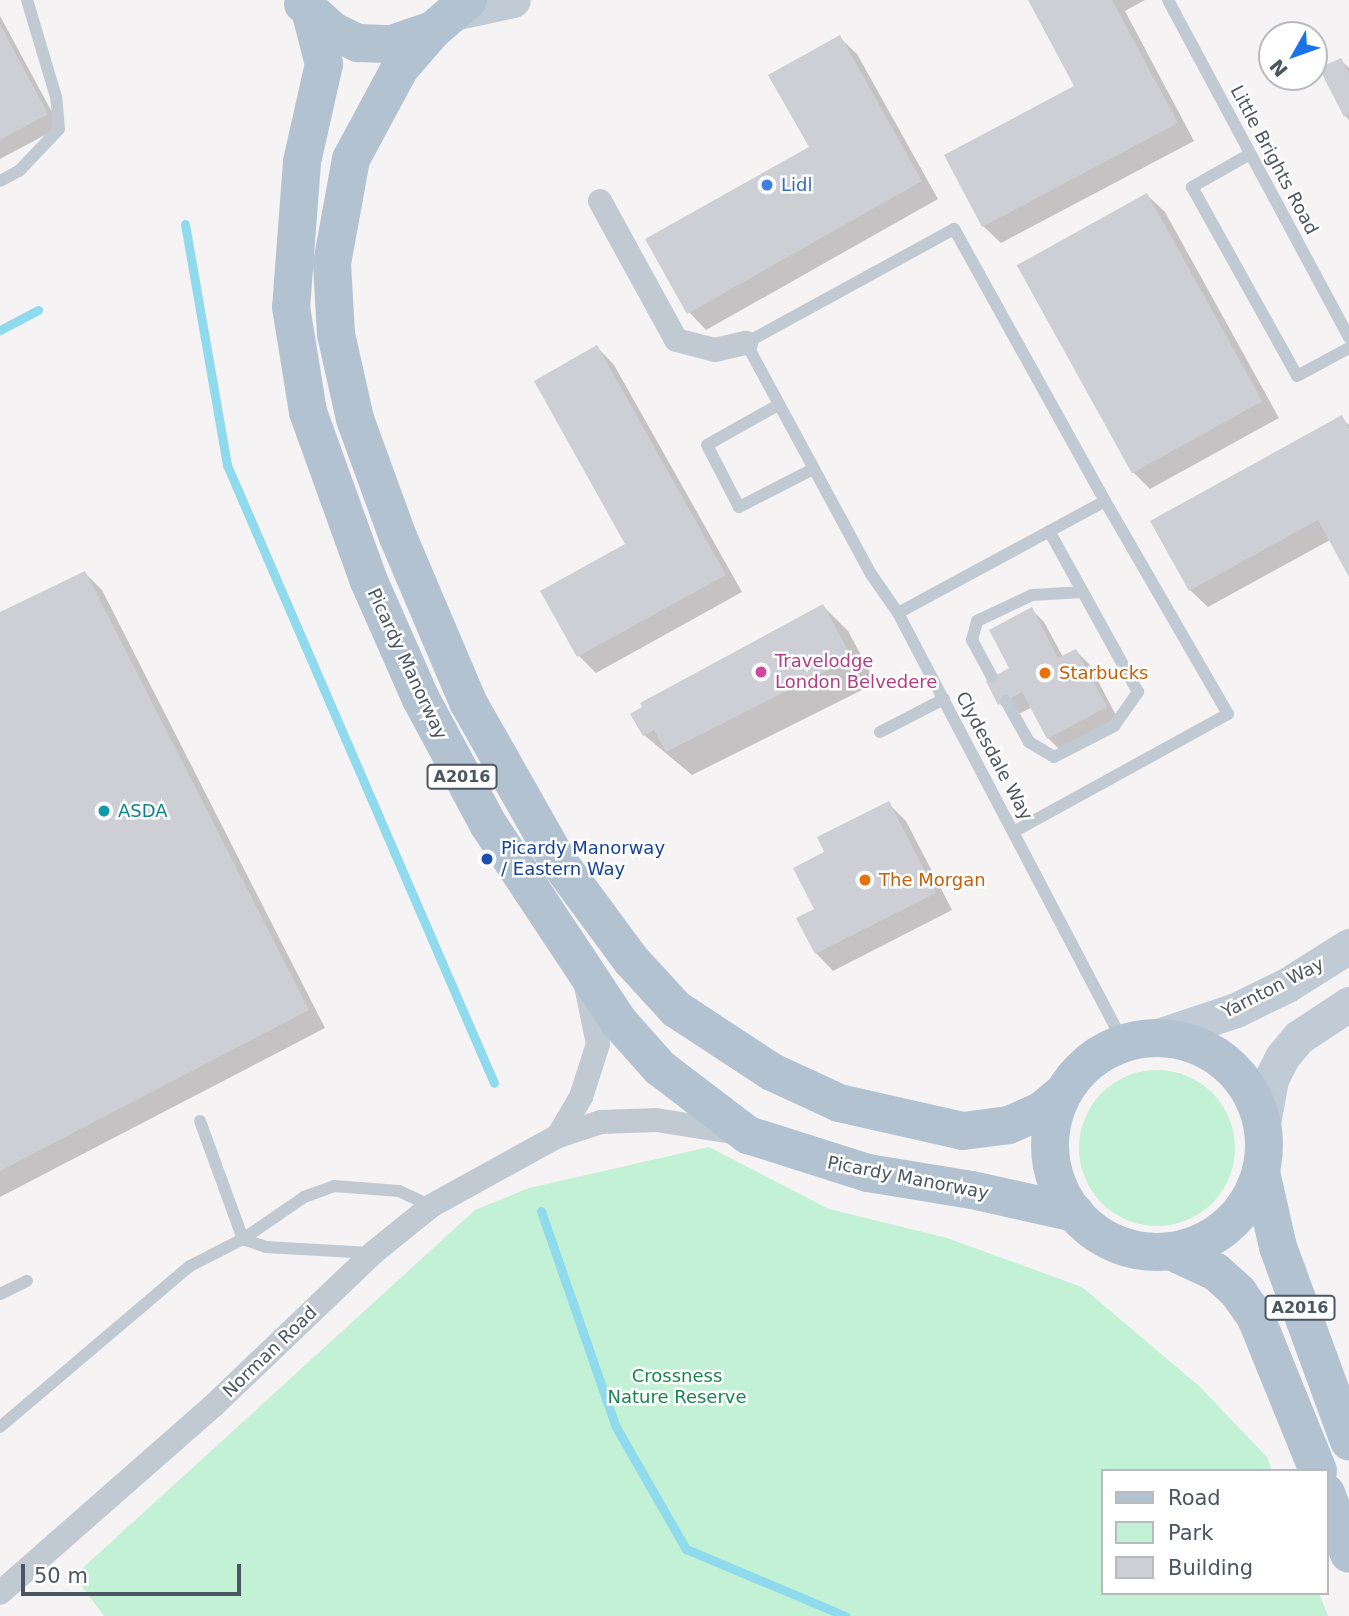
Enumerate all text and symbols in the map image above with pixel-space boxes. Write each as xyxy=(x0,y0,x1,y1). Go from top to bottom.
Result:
north arrow xyxy=(1258,21,1328,91)
text: N xyxy=(1265,55,1292,81)
street label: Little Brights Road xyxy=(1226,82,1322,238)
place label: Lidl xyxy=(781,174,812,196)
marker: Lidl xyxy=(759,177,775,193)
street label: Picardy Manorway xyxy=(363,585,451,743)
place label: Travelodge London Belvedere xyxy=(775,651,937,694)
place label: Starbucks xyxy=(1059,662,1148,684)
marker: Travelodge London Belvedere xyxy=(753,664,769,680)
marker: Starbucks xyxy=(1037,665,1053,681)
street label: Clydesdale Way xyxy=(951,688,1037,824)
road number: A2016 xyxy=(425,764,499,790)
place label: ASDA xyxy=(118,800,168,822)
marker: ASDA xyxy=(96,803,112,819)
place label: Picardy Manorway / Eastern Way xyxy=(501,838,665,880)
marker: Picardy Manorway / Eastern Way xyxy=(479,851,495,867)
place label: The Morgan xyxy=(879,869,986,891)
marker: The Morgan xyxy=(857,872,873,888)
street label: Yarnton Way xyxy=(1218,953,1328,1023)
street label: Picardy Manorway xyxy=(825,1152,991,1204)
road number: A2016 xyxy=(1263,1296,1337,1320)
street label: Norman Road xyxy=(218,1302,322,1402)
park label: Crossness Nature Reserve xyxy=(607,1366,747,1408)
legend xyxy=(1100,1469,1328,1595)
text: Road xyxy=(1168,1486,1221,1510)
text: Park xyxy=(1168,1521,1213,1545)
scale bar xyxy=(24,1550,245,1594)
text: Building xyxy=(1168,1556,1253,1580)
text: 50 m xyxy=(34,1564,88,1588)

